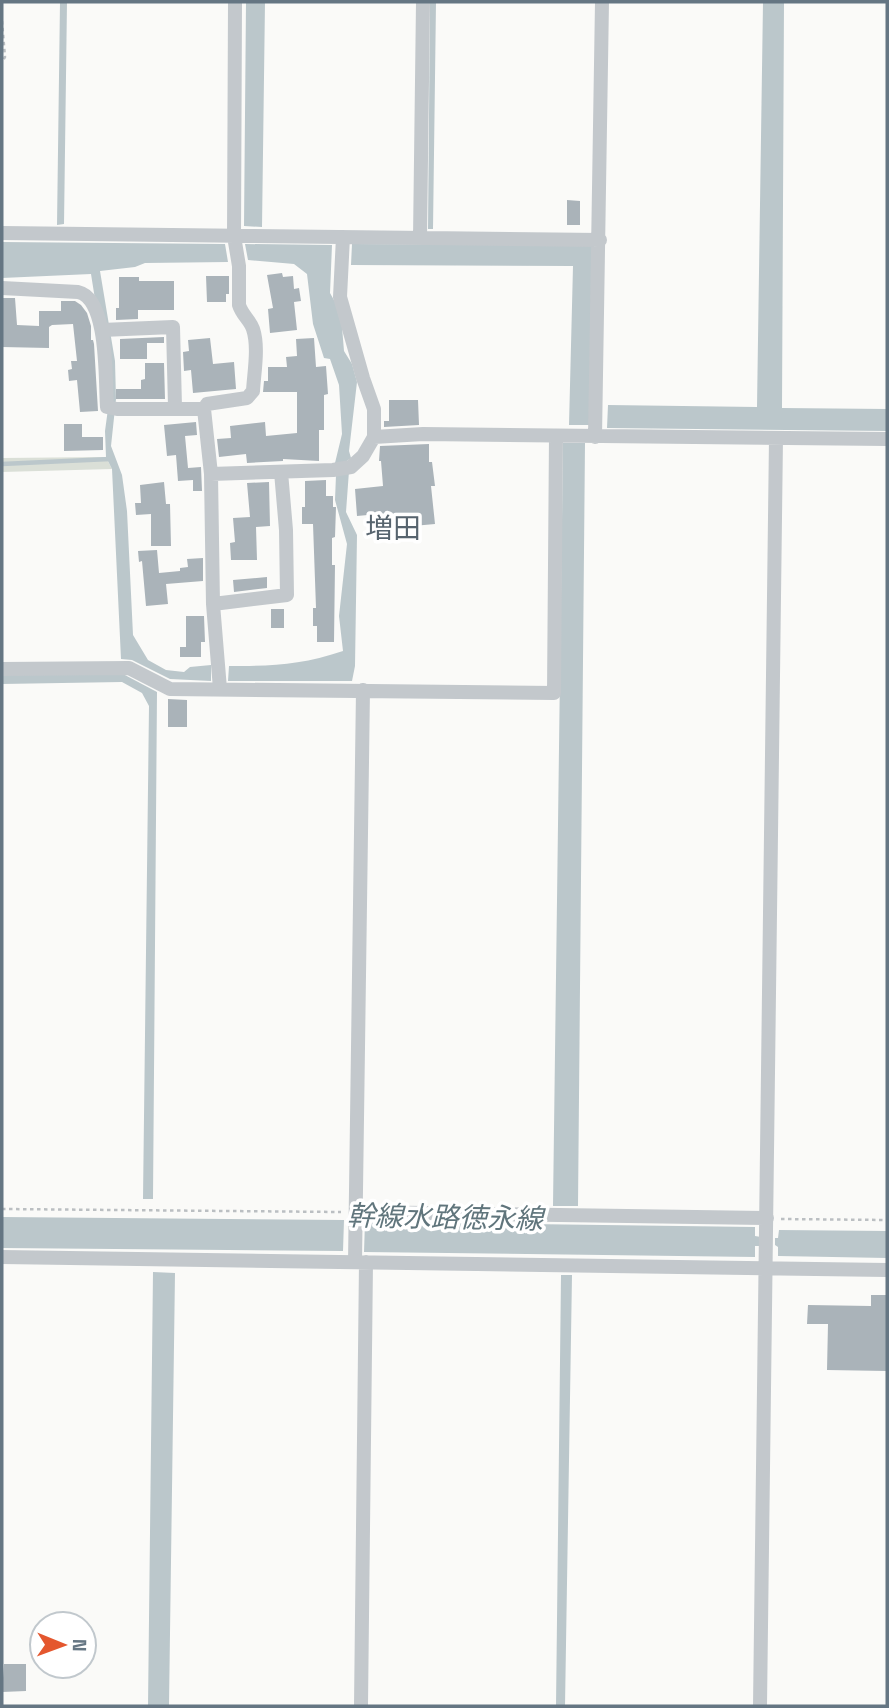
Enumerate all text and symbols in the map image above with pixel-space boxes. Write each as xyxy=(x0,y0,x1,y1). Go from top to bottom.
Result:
district label: 増田 xyxy=(365,510,421,546)
water label: 幹線水路徳永線 xyxy=(347,1197,546,1237)
north arrow xyxy=(28,1610,98,1680)
text: N xyxy=(67,1639,92,1652)

